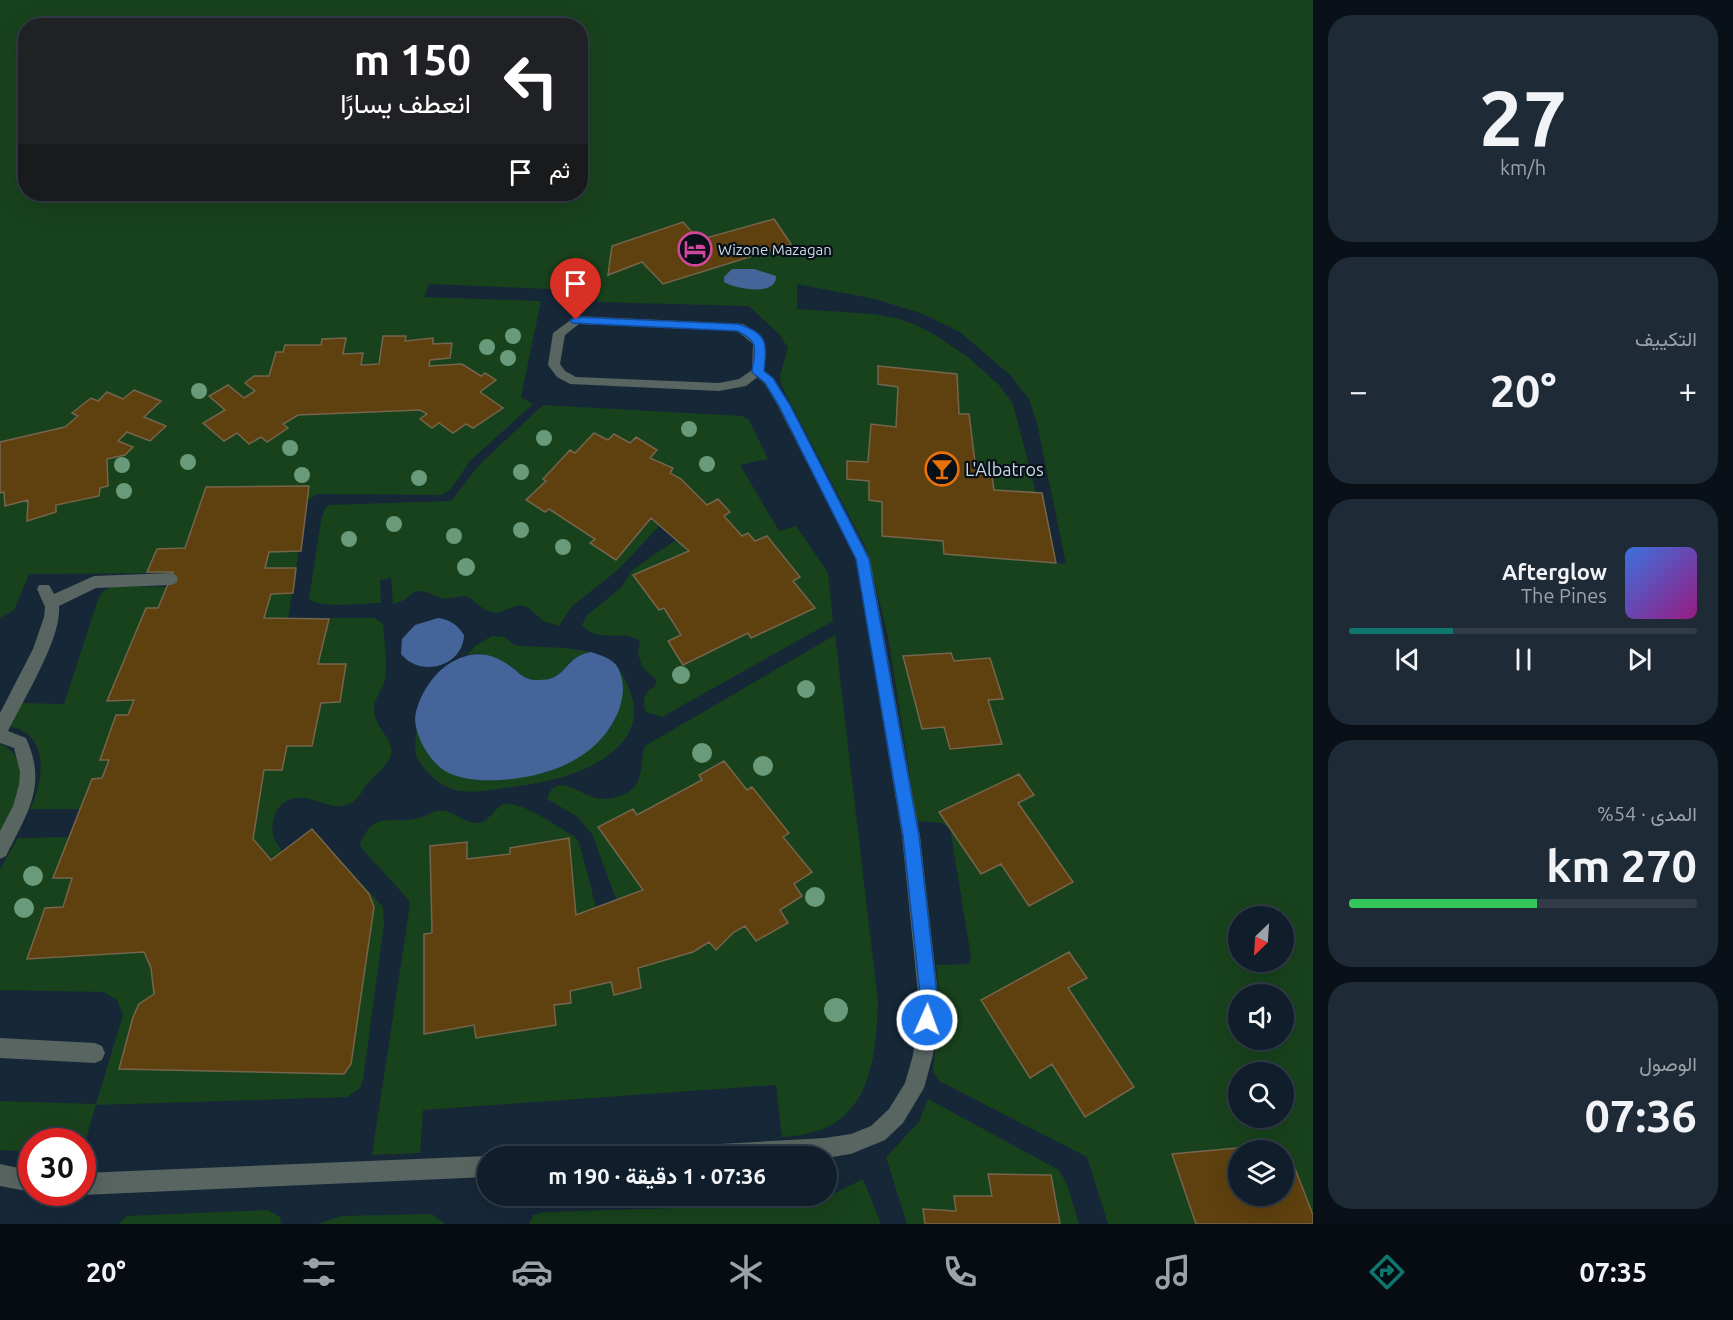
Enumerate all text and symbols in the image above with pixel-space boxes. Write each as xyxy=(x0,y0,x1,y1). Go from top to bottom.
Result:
text: 150 m xyxy=(354,36,471,83)
icon: left xyxy=(492,42,570,120)
text: 27 xyxy=(1479,73,1567,161)
text: انعطف يسارًا xyxy=(340,88,471,118)
icon: arrive xyxy=(504,156,537,189)
text: km/h xyxy=(1500,156,1546,179)
text: ثم xyxy=(549,157,570,182)
hotel icon: Wizone Mazagan xyxy=(677,231,713,267)
place label: Wizone Mazagan xyxy=(718,241,832,258)
pin xyxy=(550,258,601,320)
icon: arrive xyxy=(559,267,592,300)
text: التكييف xyxy=(1635,327,1697,350)
text: 20° xyxy=(1490,365,1556,416)
text: − xyxy=(1349,372,1368,409)
text: + xyxy=(1678,372,1697,409)
bar icon: L'Albatros xyxy=(924,451,960,487)
place label: L'Albatros xyxy=(965,459,1044,479)
text: Afterglow xyxy=(1502,559,1607,584)
text: The Pines xyxy=(1521,584,1607,607)
icon: previous xyxy=(1391,643,1424,676)
icon: pause xyxy=(1507,643,1540,676)
icon: next xyxy=(1623,643,1656,676)
text: المدى · 54% xyxy=(1597,802,1697,825)
text: 270 km xyxy=(1546,840,1697,891)
north arrow xyxy=(1228,906,1294,972)
map controls xyxy=(1228,906,1294,1206)
button: sound xyxy=(1228,984,1294,1050)
position arrow xyxy=(895,988,959,1052)
text: الوصول xyxy=(1639,1052,1697,1075)
button: search xyxy=(1228,1062,1294,1128)
text: 07:36 xyxy=(1584,1090,1697,1141)
speed limit sign: 30 xyxy=(18,1128,96,1206)
button: layers xyxy=(1228,1140,1294,1206)
text: 07:36 · 1 دقيقة · 190 m xyxy=(548,1163,766,1188)
icon: filters xyxy=(298,1251,340,1293)
icon: car xyxy=(511,1251,553,1293)
icon: climate xyxy=(725,1251,767,1293)
icon: phone xyxy=(939,1251,981,1293)
icon: music xyxy=(1152,1251,1194,1293)
icon: directions xyxy=(1366,1251,1408,1293)
text: 20° xyxy=(86,1257,126,1287)
text: 07:35 xyxy=(1580,1257,1647,1287)

